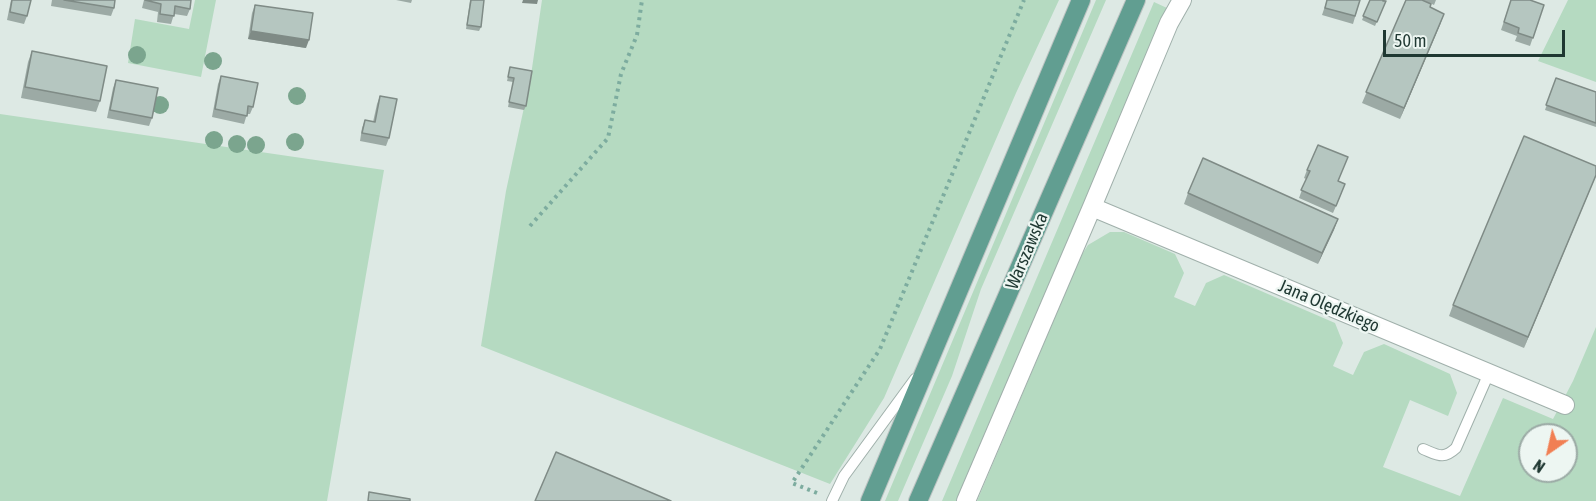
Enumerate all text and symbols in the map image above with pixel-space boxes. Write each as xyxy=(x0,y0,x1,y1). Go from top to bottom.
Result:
scale bar xyxy=(1386,18,1568,56)
text: 50 m xyxy=(1394,30,1426,51)
street label: Warszawska xyxy=(1001,210,1053,292)
street label: Jana Olędzkiego xyxy=(1275,275,1383,337)
north arrow xyxy=(1518,423,1578,483)
text: N xyxy=(1530,456,1548,476)

